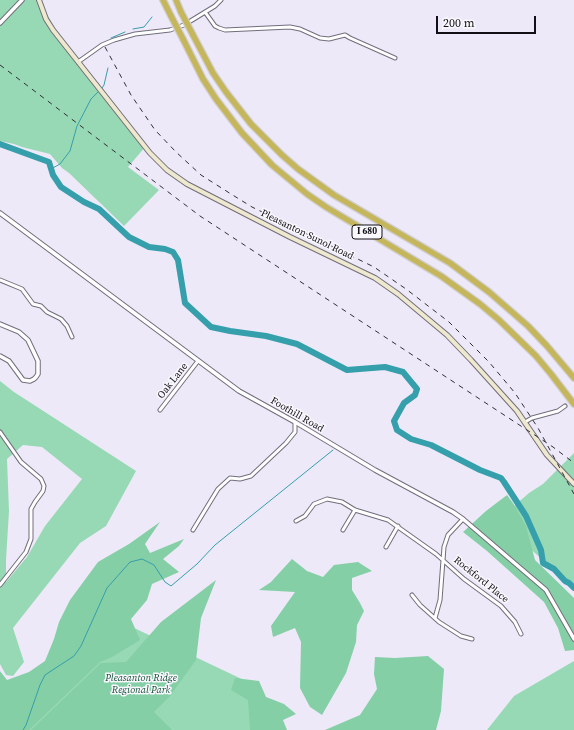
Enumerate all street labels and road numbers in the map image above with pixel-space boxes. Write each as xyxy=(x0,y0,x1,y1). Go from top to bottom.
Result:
street label: Pleasanton Sunol Road xyxy=(259,207,355,263)
road number: I 680 xyxy=(352,225,382,239)
street label: Oak Lane xyxy=(155,361,191,401)
street label: Foothill Road xyxy=(268,395,326,435)
street label: Rockford Place xyxy=(451,554,511,606)

